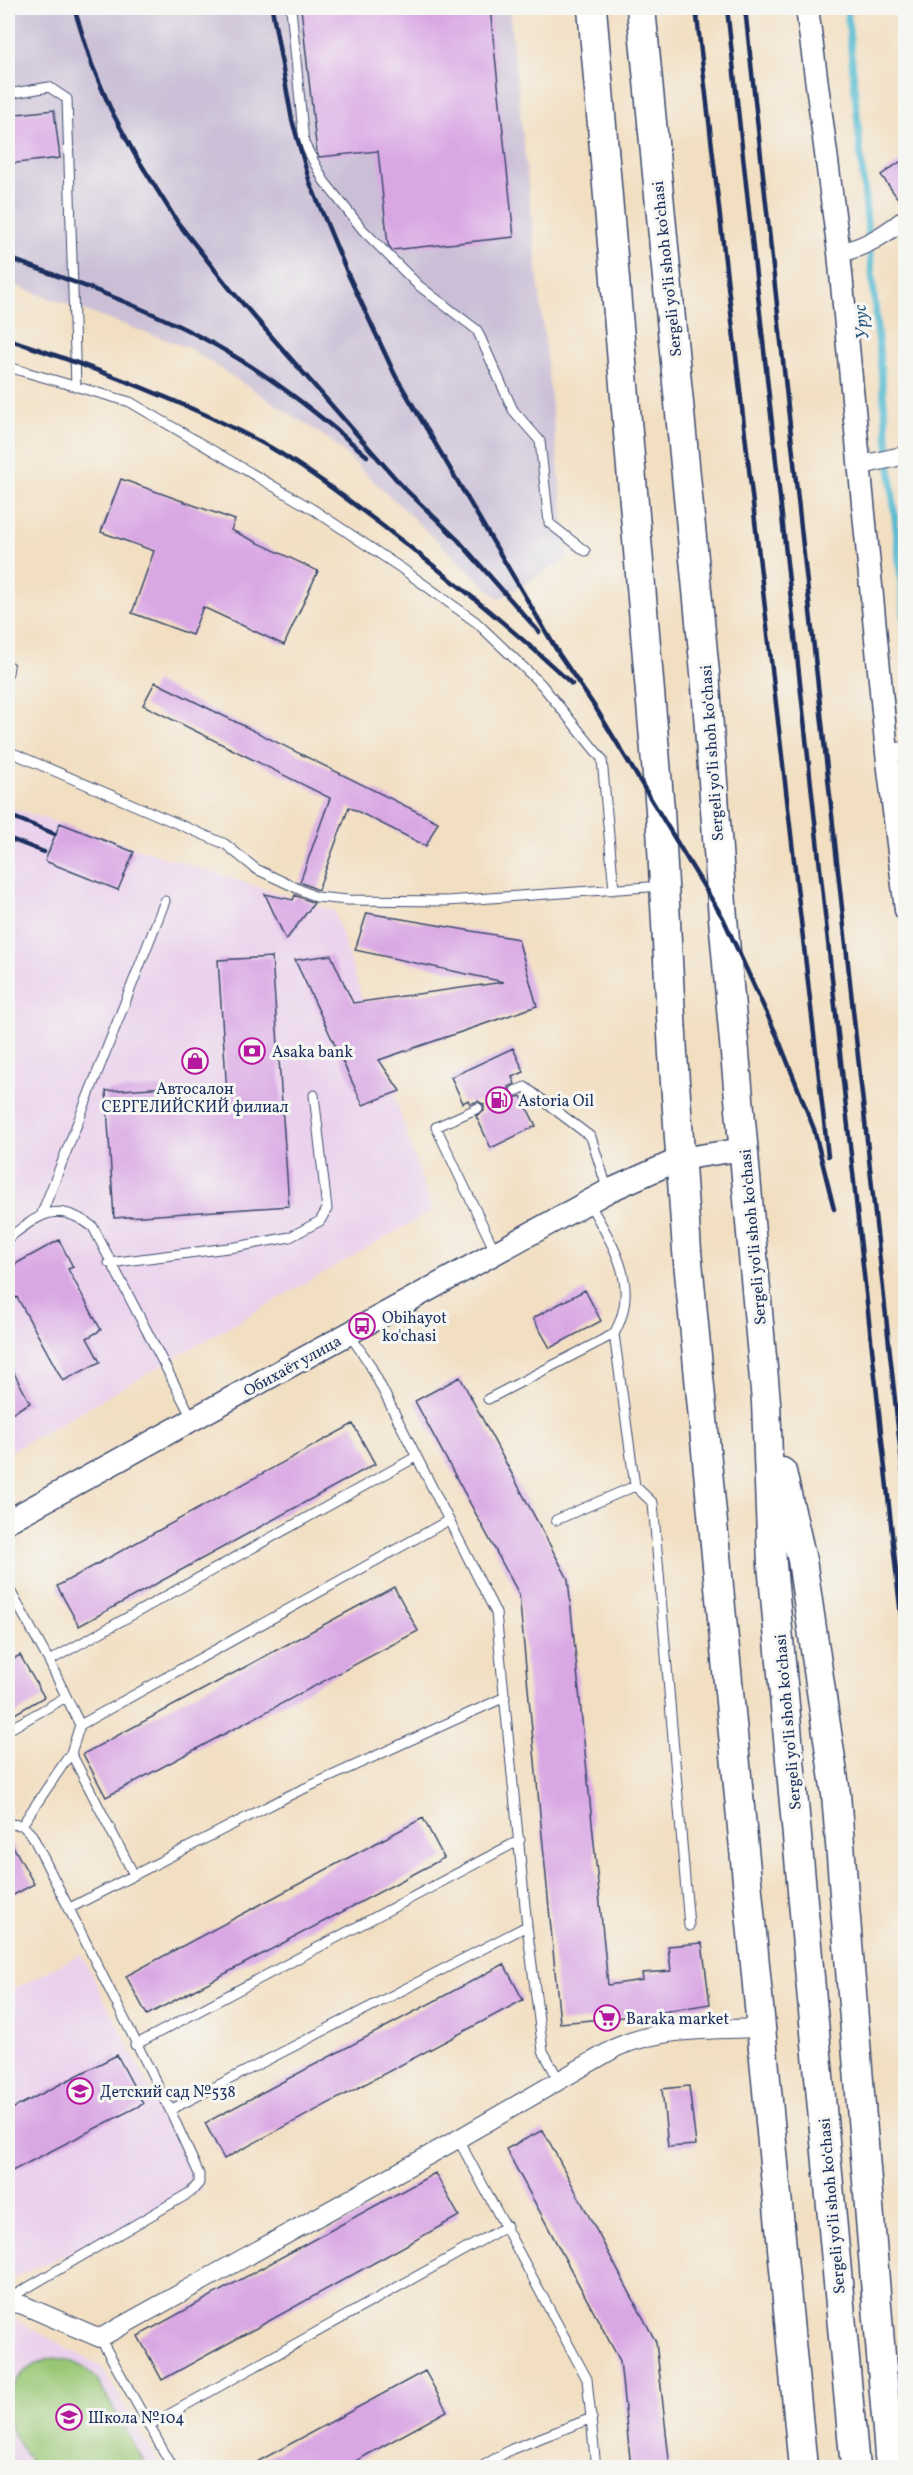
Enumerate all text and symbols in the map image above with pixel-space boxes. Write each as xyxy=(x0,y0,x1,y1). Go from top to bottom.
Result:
street label: Sergeli yo‘li shoh ko‘chasi xyxy=(648,179,688,358)
water label: Урус xyxy=(848,303,876,340)
street label: Sergeli yo‘li shoh ko‘chasi xyxy=(696,664,730,842)
bank icon: Asaka bank xyxy=(237,1036,267,1066)
place label: Asaka bank xyxy=(272,1042,353,1064)
shop icon: Автосалон СЕРГЕЛИЙСКИЙ филиал xyxy=(180,1046,210,1076)
place label: Автосалон СЕРГЕЛИЙСКИЙ филиал xyxy=(101,1079,289,1119)
fuel station icon: Astoria Oil xyxy=(484,1085,514,1115)
place label: Astoria Oil xyxy=(518,1091,594,1113)
street label: Sergeli yo‘li shoh ko‘chasi xyxy=(735,1148,773,1326)
place label: Obihayot ko'chasi xyxy=(382,1308,447,1348)
bus stop icon: Obihayot ko'chasi xyxy=(347,1311,377,1341)
street label: Обихаёт улица xyxy=(240,1331,346,1403)
street label: Sergeli yo‘li shoh ko‘chasi xyxy=(770,1633,808,1811)
supermarket icon: Baraka market xyxy=(592,2003,622,2033)
place label: Baraka market xyxy=(626,2009,729,2031)
school or university icon: Детский сад №538 xyxy=(65,2076,95,2106)
place label: Детский сад №538 xyxy=(100,2082,236,2104)
street label: Sergeli yo‘li shoh ko‘chasi xyxy=(814,2117,852,2295)
school or university icon: Школа №104 xyxy=(54,2402,84,2432)
place label: Школа №104 xyxy=(88,2408,185,2430)

